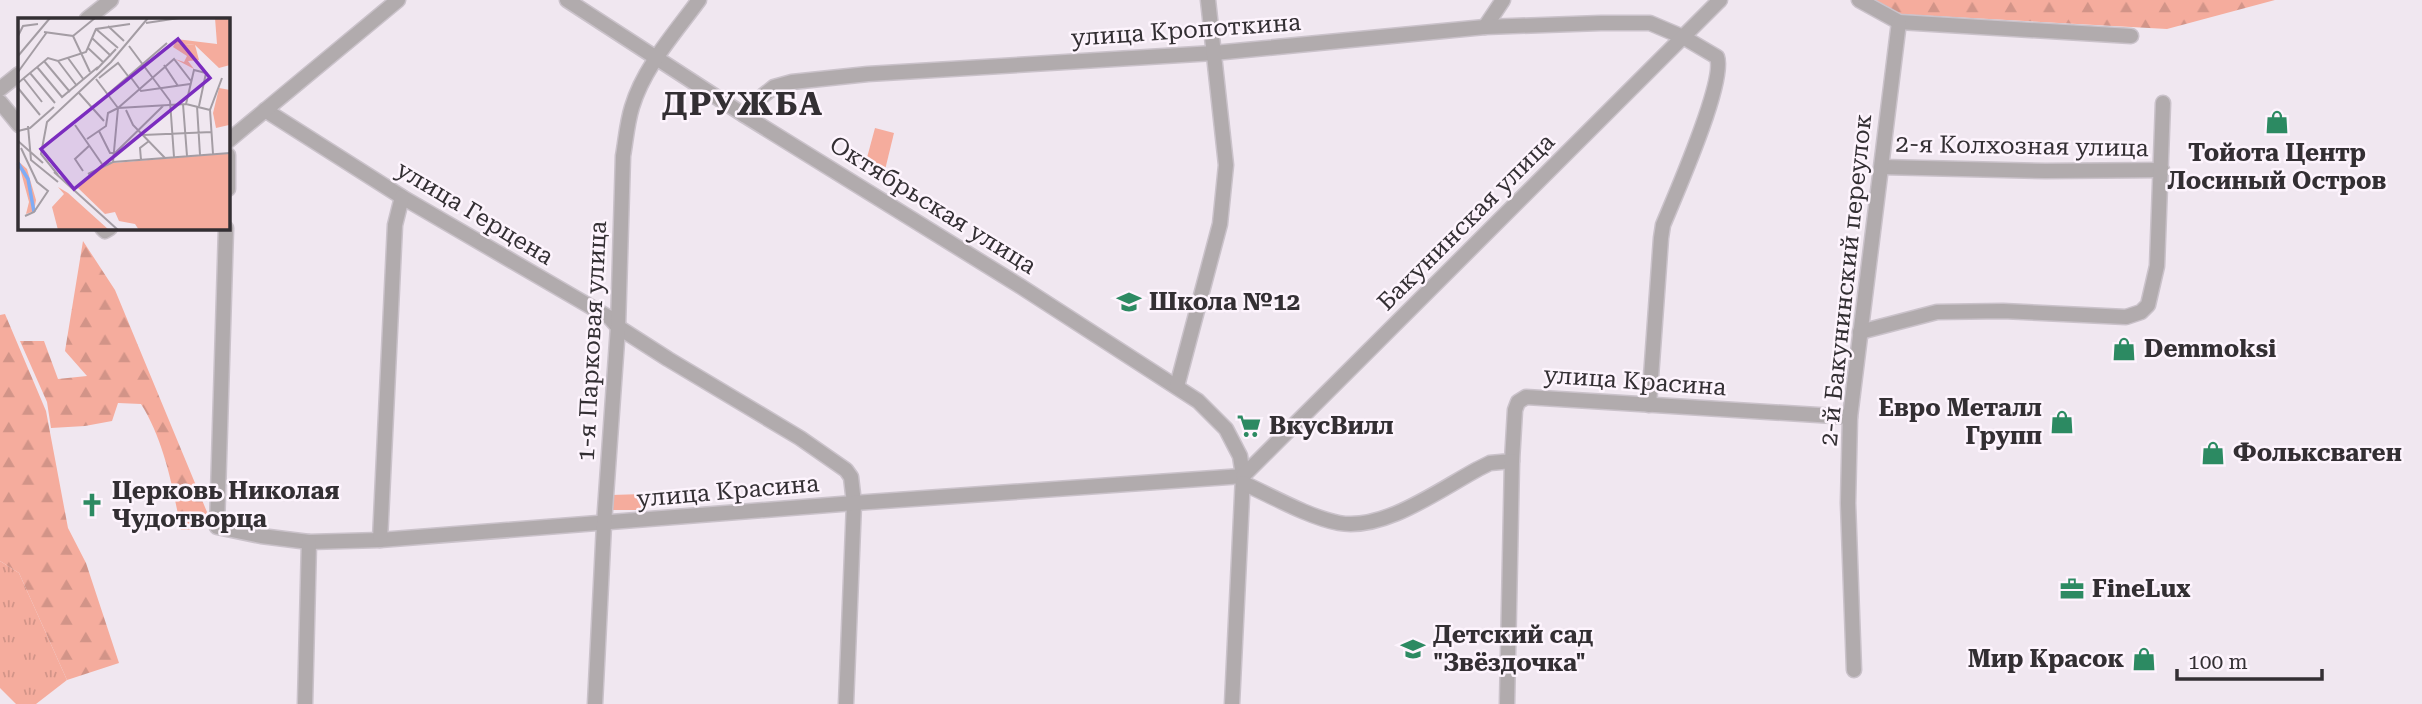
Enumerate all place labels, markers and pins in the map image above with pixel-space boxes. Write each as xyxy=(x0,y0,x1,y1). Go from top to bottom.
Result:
shop icon: Тойота Центр Лосиный Остров xyxy=(2263,108,2291,136)
place label: Тойота Центр Лосиный Остров xyxy=(2168,139,2386,195)
school or university icon: Школа №12 xyxy=(1115,288,1143,316)
place label: Школа №12 xyxy=(1149,288,1300,316)
shop icon: Demmoksi xyxy=(2110,335,2138,363)
place label: Demmoksi xyxy=(2144,335,2276,363)
place label: Евро Металл Групп xyxy=(1878,394,2042,450)
shop icon: Евро Металл Групп xyxy=(2048,408,2076,436)
supermarket icon: ВкусВилл xyxy=(1235,412,1263,440)
place label: ВкусВилл xyxy=(1269,412,1394,440)
shop icon: Фольксваген xyxy=(2199,439,2227,467)
place label: Фольксваген xyxy=(2233,439,2402,467)
place label: Церковь Николая Чудотворца xyxy=(112,477,340,533)
church icon: Церковь Николая Чудотворца xyxy=(78,491,106,519)
office icon: FineLux xyxy=(2058,575,2086,603)
place label: FineLux xyxy=(2092,575,2191,603)
place label: Детский сад "Звёздочка" xyxy=(1433,621,1593,677)
school or university icon: Детский сад "Звёздочка" xyxy=(1399,635,1427,663)
place label: Мир Красок xyxy=(1968,645,2124,673)
shop icon: Мир Красок xyxy=(2130,645,2158,673)

